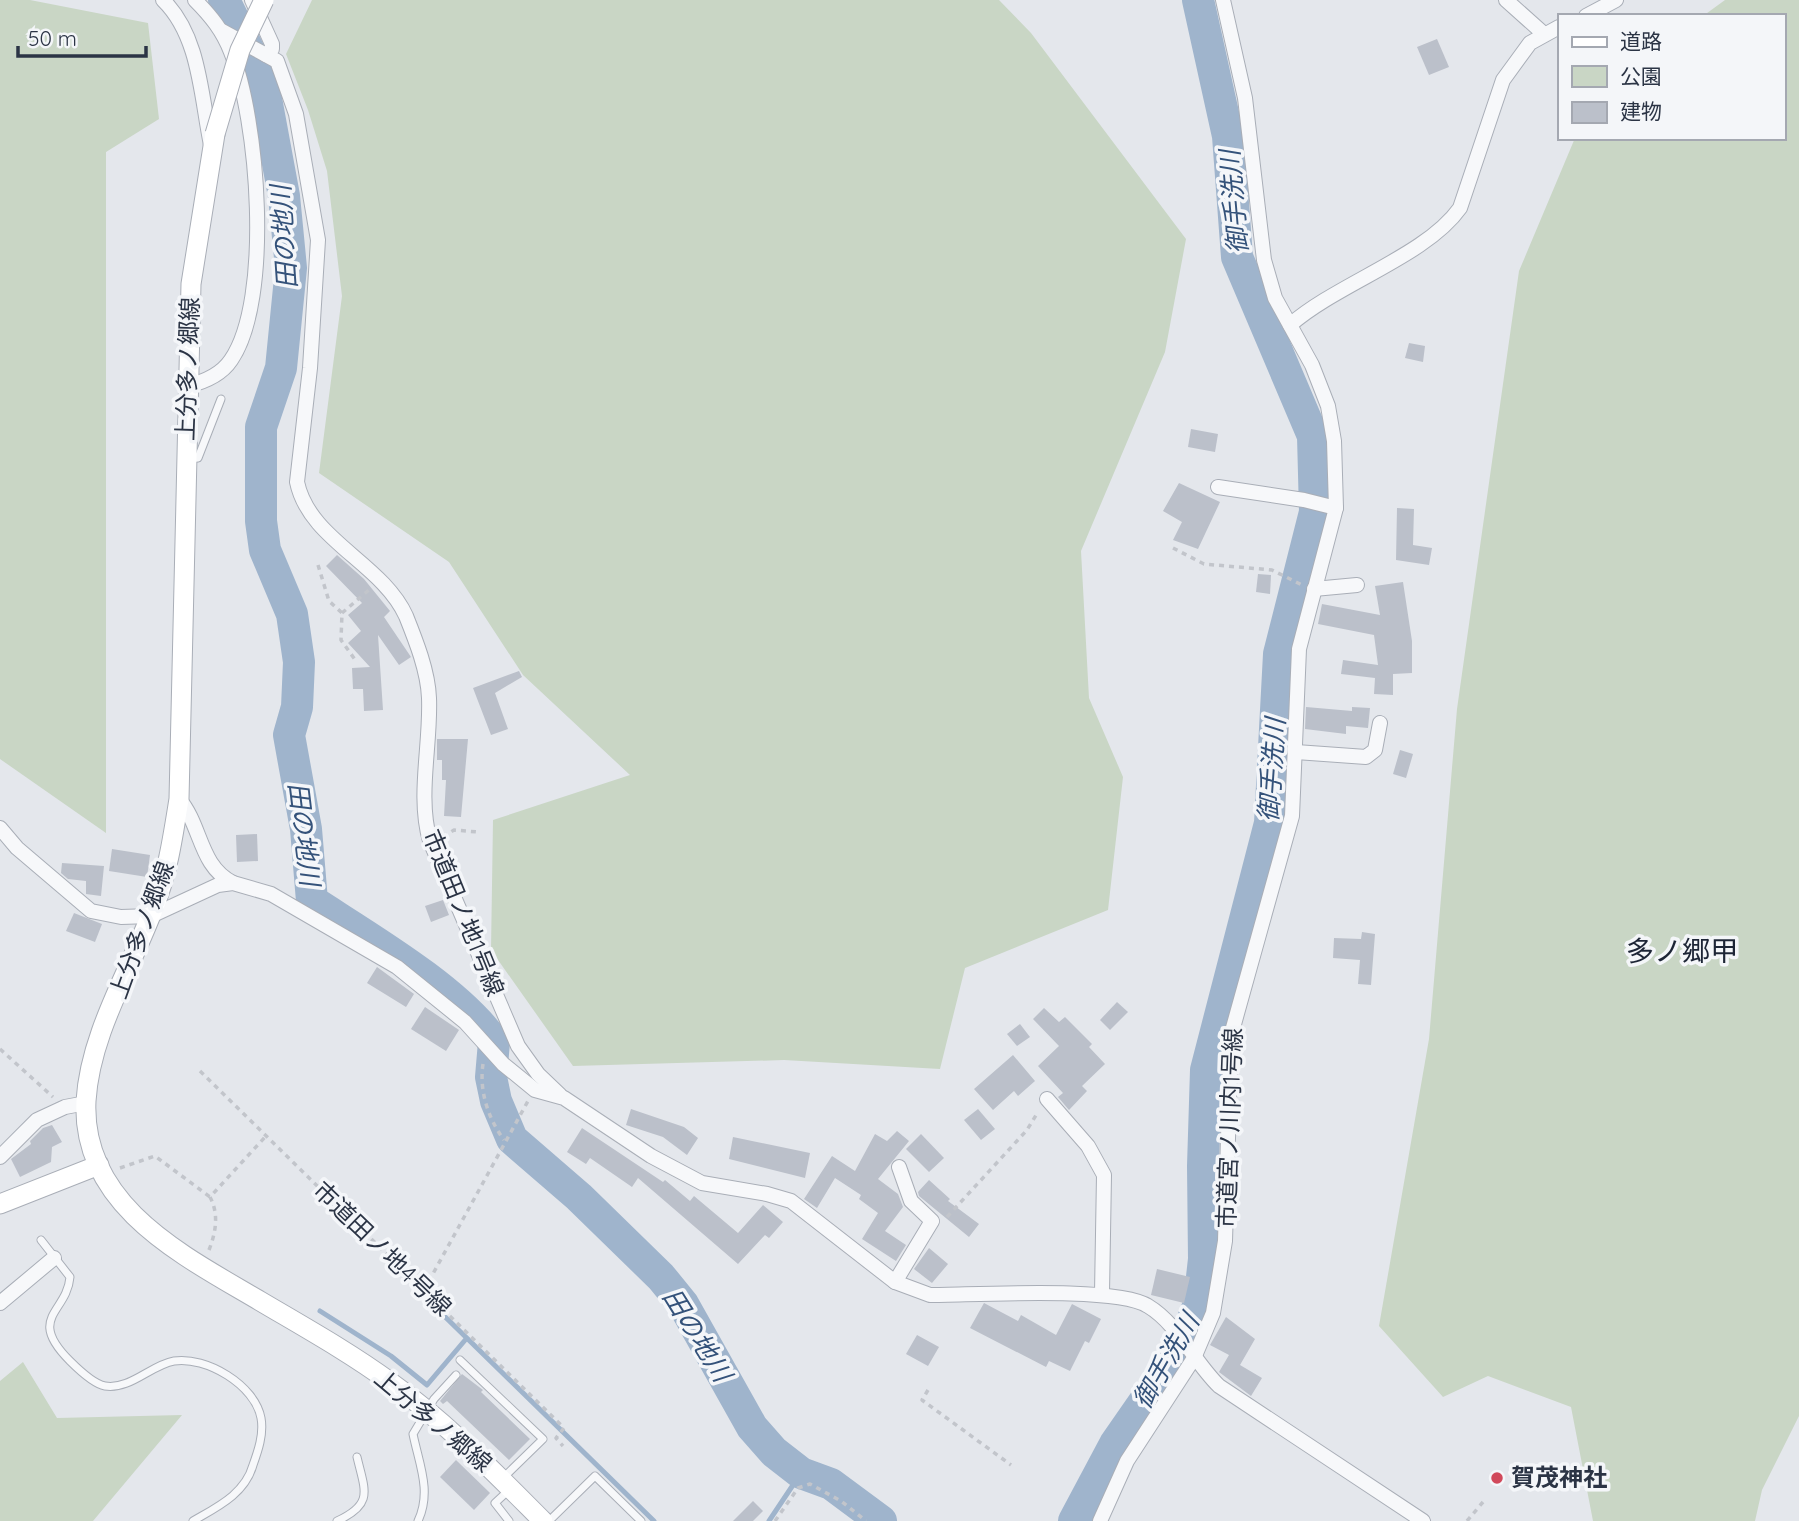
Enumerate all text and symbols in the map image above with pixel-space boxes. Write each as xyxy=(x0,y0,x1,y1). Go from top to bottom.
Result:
scale bar xyxy=(18,14,145,58)
legend xyxy=(1558,14,1785,140)
text: 50 m xyxy=(28,25,77,51)
text: 道路 xyxy=(1620,28,1662,54)
text: 公園 xyxy=(1620,63,1662,89)
text: 建物 xyxy=(1620,98,1662,124)
water label: 御手洗川 xyxy=(1212,146,1254,255)
water label: 田の地川 xyxy=(263,181,304,290)
street label: 上分多ノ郷線 xyxy=(169,296,205,441)
water label: 御手洗川 xyxy=(1251,714,1292,823)
water label: 田の地川 xyxy=(282,780,328,891)
street label: 市道田ノ地1号線 xyxy=(417,825,511,1000)
street label: 上分多ノ郷線 xyxy=(102,857,180,1002)
district label: 多ノ郷甲 xyxy=(1626,933,1738,968)
street label: 市道宮ノ川内1号線 xyxy=(1211,1027,1247,1229)
street label: 市道田ノ地4号線 xyxy=(307,1175,458,1322)
water label: 田の地川 xyxy=(656,1282,741,1390)
water label: 御手洗川 xyxy=(1125,1305,1207,1414)
street label: 上分多ノ郷線 xyxy=(369,1362,498,1478)
place label: 賀茂神社 xyxy=(1511,1462,1607,1492)
marker: 賀茂神社 xyxy=(1489,1470,1505,1486)

